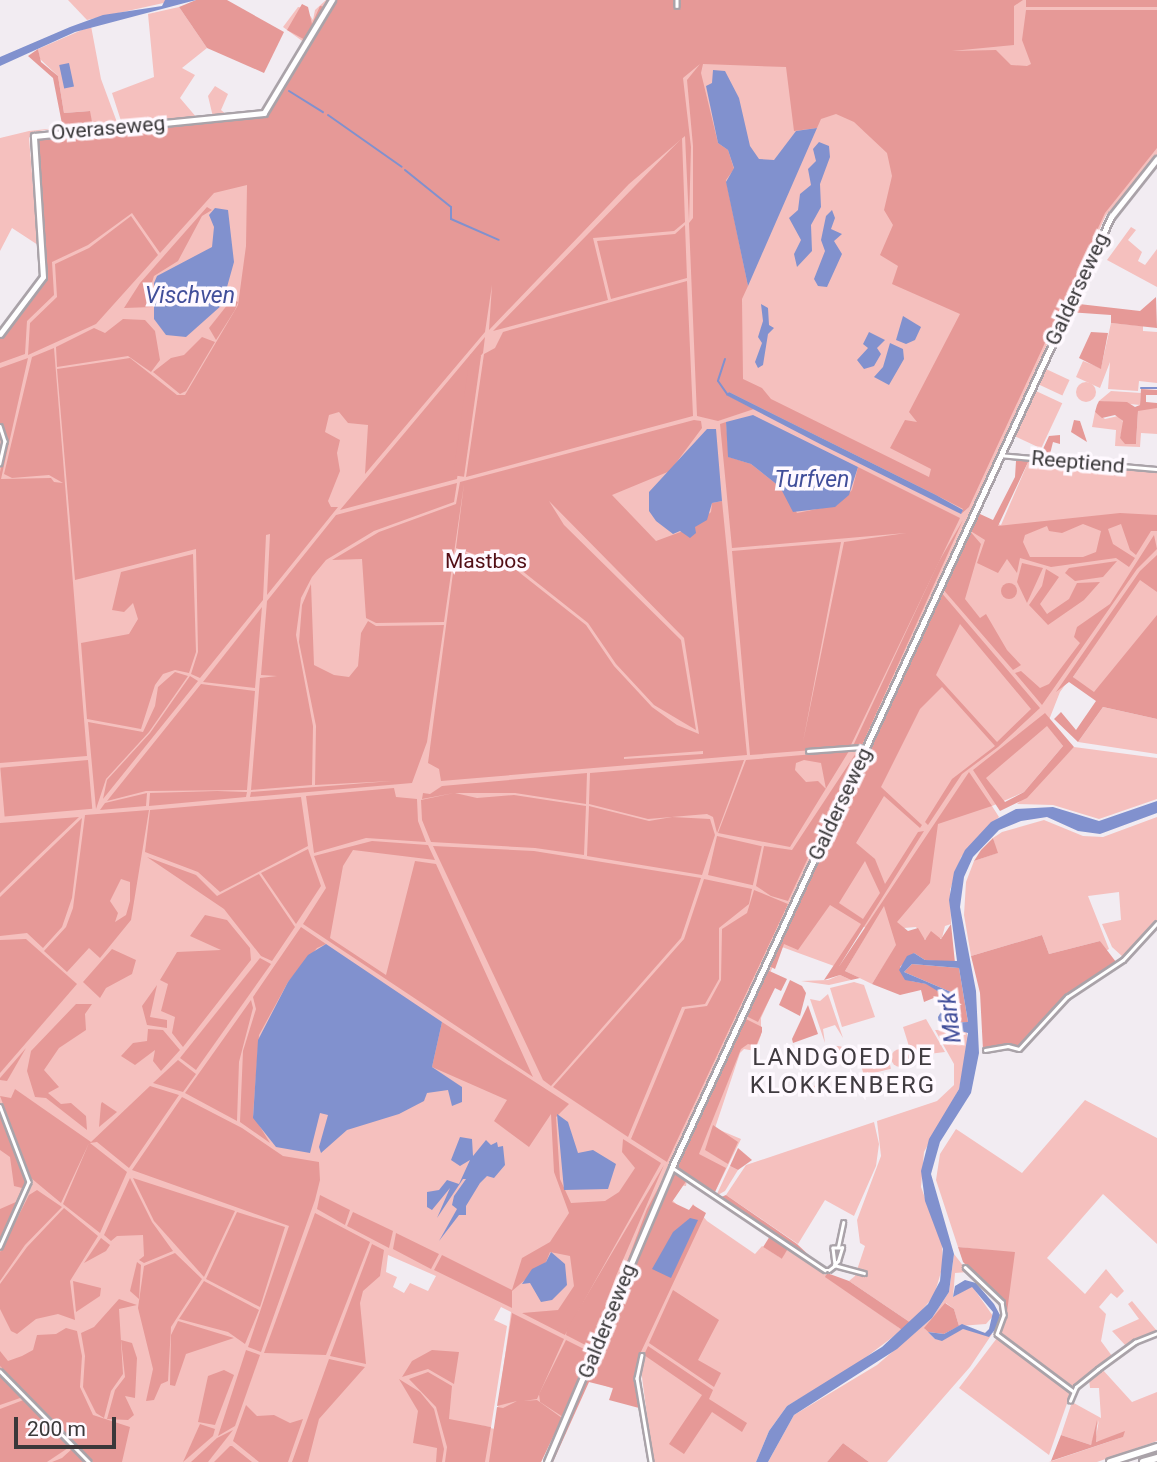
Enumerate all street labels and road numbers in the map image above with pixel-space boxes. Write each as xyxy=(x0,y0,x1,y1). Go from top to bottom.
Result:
street label: Overaseweg xyxy=(50,110,166,146)
street label: Galderseweg xyxy=(1040,229,1114,349)
street label: Reeptiend xyxy=(1030,445,1126,479)
street label: Galderseweg xyxy=(803,744,877,864)
street label: Galderseweg xyxy=(573,1260,641,1382)

